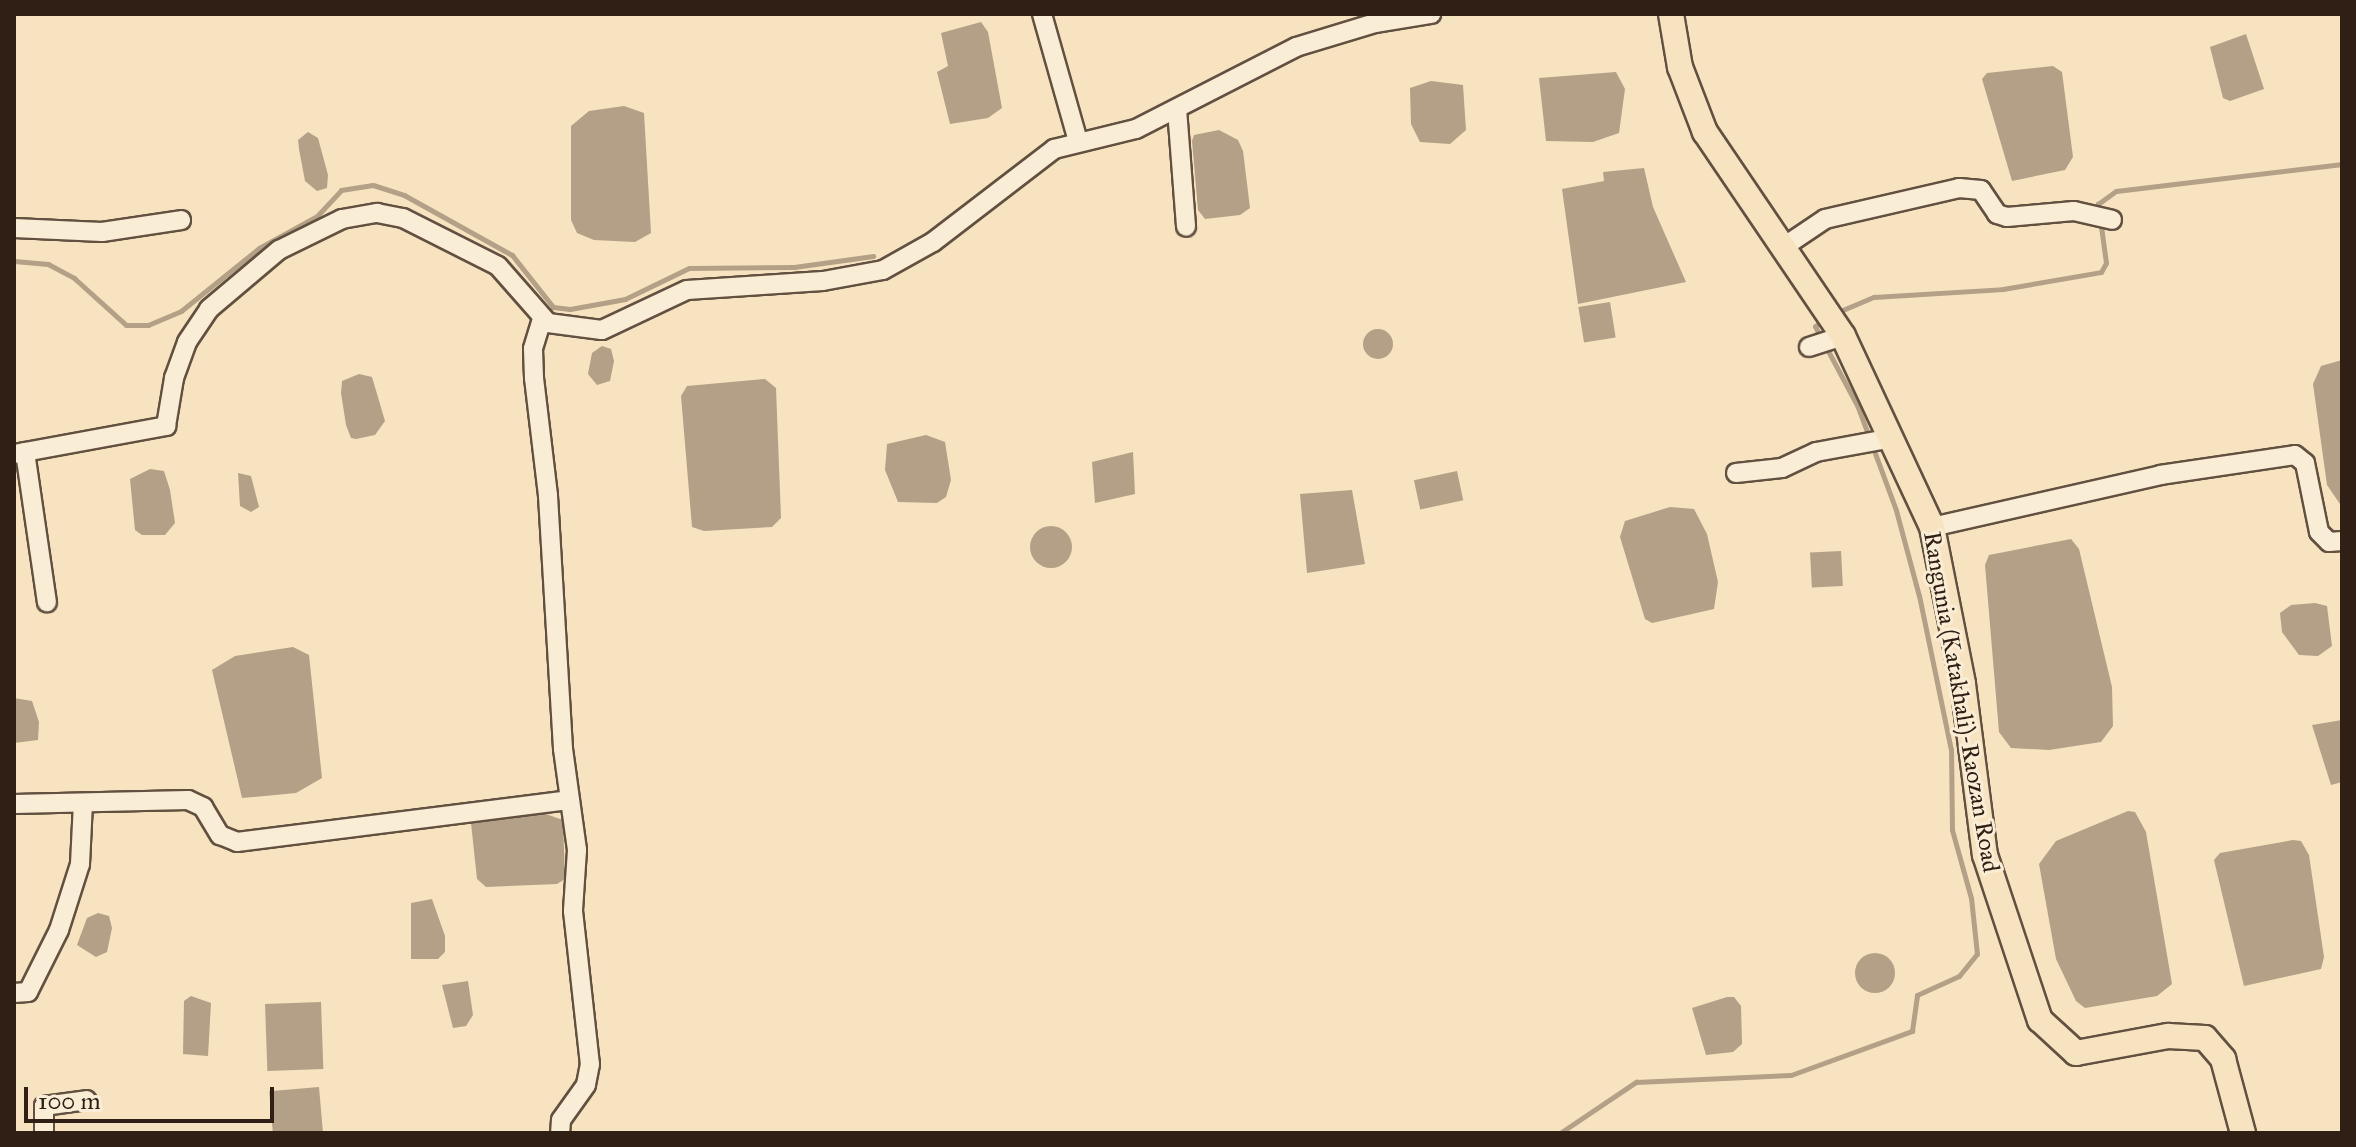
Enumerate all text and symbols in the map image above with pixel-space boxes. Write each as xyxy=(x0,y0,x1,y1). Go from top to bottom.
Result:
street label: Rangunia (Katakhali)-Raozan Road xyxy=(1917,529,2005,875)
scale bar xyxy=(28,1071,278,1121)
text: 100 m xyxy=(38,1086,101,1116)

